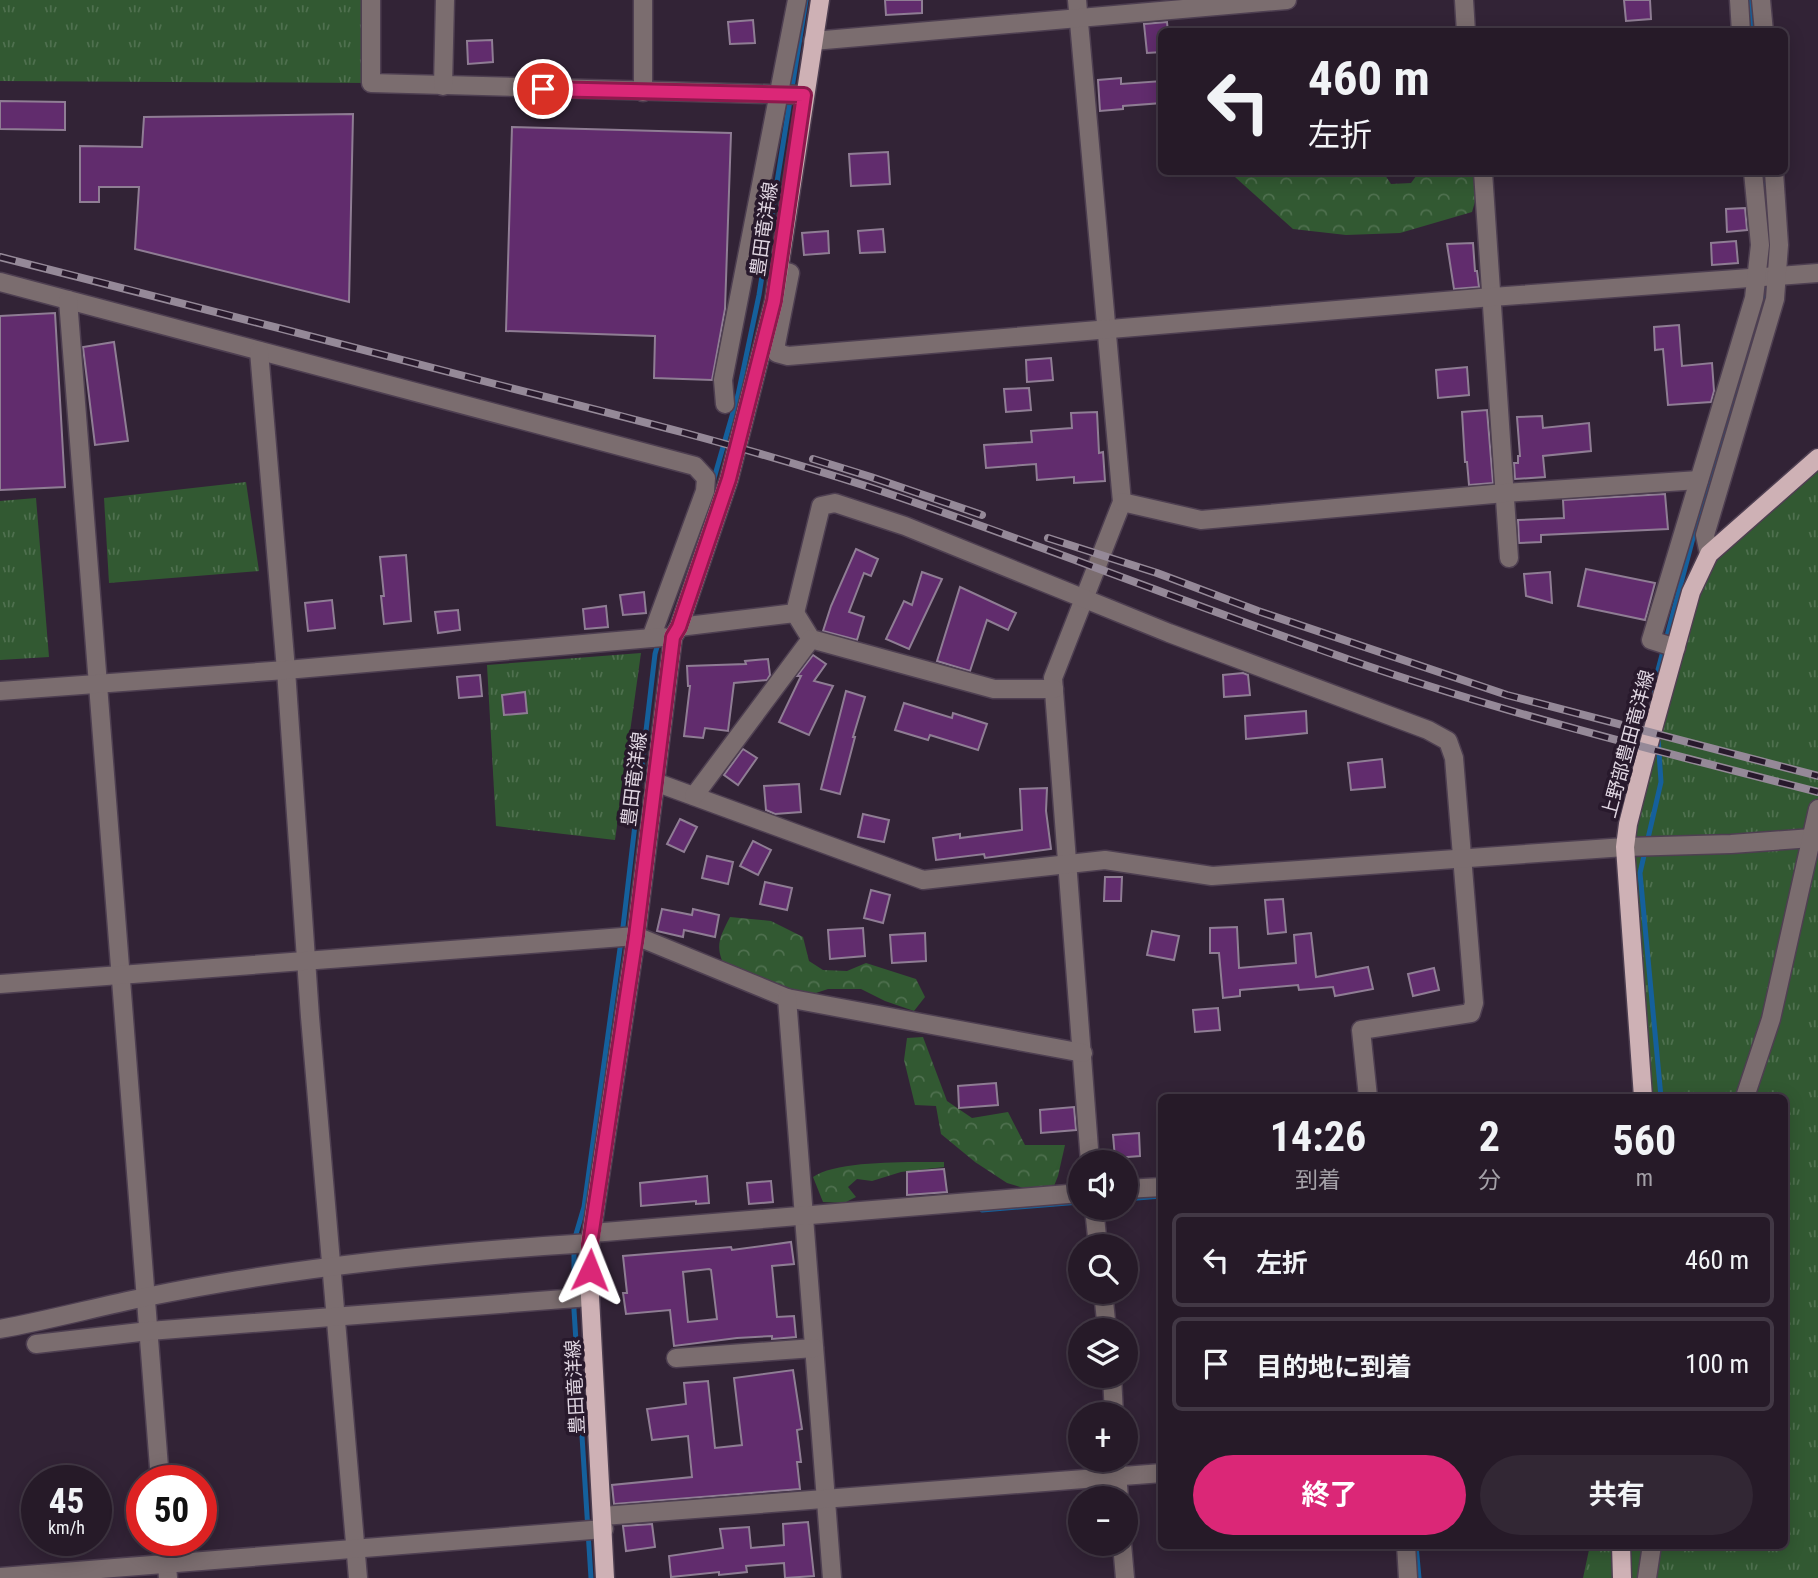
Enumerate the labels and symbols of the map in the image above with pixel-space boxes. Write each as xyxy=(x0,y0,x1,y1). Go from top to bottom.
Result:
pin xyxy=(513,59,573,119)
street label: 豊田竜洋線 xyxy=(746,180,782,278)
street label: 上野部豊田竜洋線 xyxy=(1597,668,1659,820)
street label: 豊田竜洋線 xyxy=(617,730,651,828)
position arrow xyxy=(553,1233,627,1307)
street label: 豊田竜洋線 xyxy=(561,1339,589,1435)
speed limit sign: 50 xyxy=(126,1465,217,1556)

